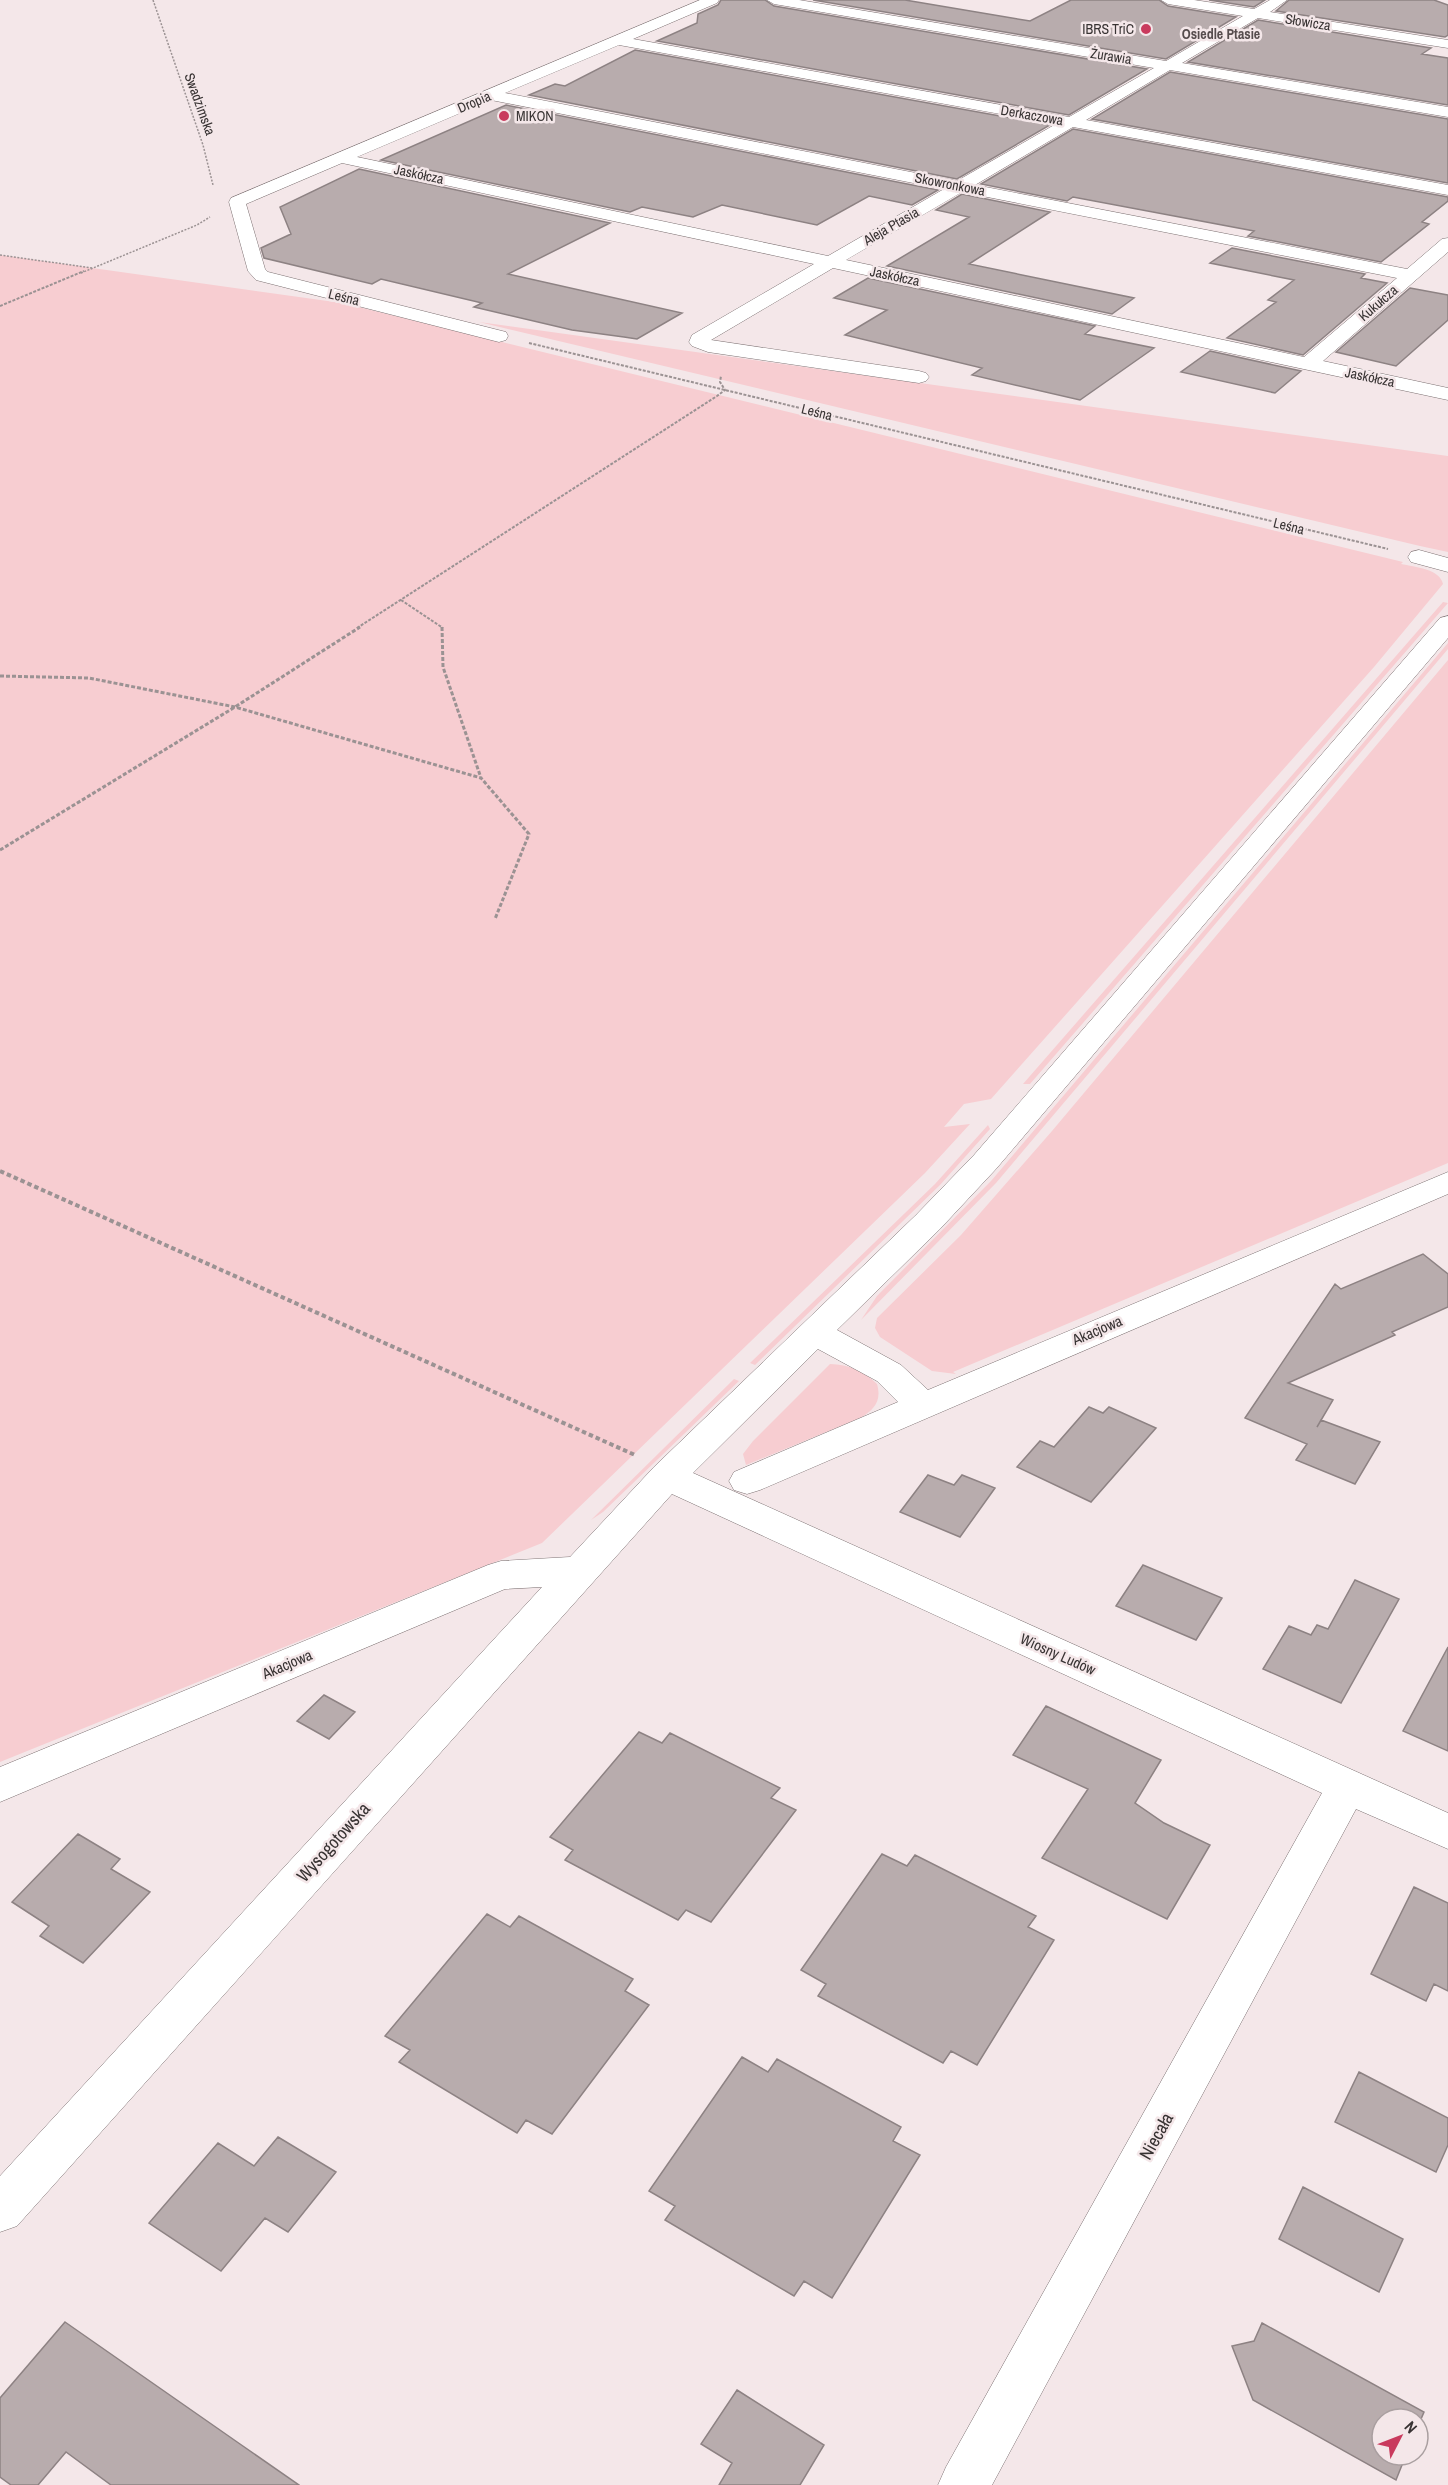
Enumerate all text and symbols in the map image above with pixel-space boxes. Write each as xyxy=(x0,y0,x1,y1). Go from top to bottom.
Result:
street label: Słowicza xyxy=(1284,10,1333,35)
place label: IBRS TriC xyxy=(1082,20,1134,38)
marker: IBRS TriC xyxy=(1139,22,1153,36)
district label: Osiedle Ptasie xyxy=(1182,25,1260,43)
street label: Żurawia xyxy=(1089,44,1133,68)
street label: Swadzimska xyxy=(180,70,220,138)
street label: Dropia xyxy=(455,87,494,117)
street label: Derkaczowa xyxy=(999,101,1065,129)
place label: MIKON xyxy=(516,107,554,125)
marker: MIKON xyxy=(497,109,511,123)
street label: Jaskółcza xyxy=(392,160,446,188)
street label: Skowronkowa xyxy=(913,168,987,200)
street label: Aleja Ptasia xyxy=(859,203,923,250)
street label: Jaskółcza xyxy=(868,262,922,290)
street label: Kukułcza xyxy=(1355,281,1402,325)
street label: Leśna xyxy=(327,284,362,310)
street label: Jaskółcza xyxy=(1343,363,1397,391)
street label: Leśna xyxy=(800,399,835,425)
street label: Leśna xyxy=(1272,513,1307,539)
street label: Akacjowa xyxy=(1068,1310,1125,1350)
street label: Wiosny Ludów xyxy=(1017,1628,1099,1680)
street label: Akacjowa xyxy=(258,1644,315,1684)
street label: Wysogotowska xyxy=(291,1797,375,1887)
street label: Niecała xyxy=(1133,2108,1179,2164)
north arrow xyxy=(1370,2407,1430,2467)
text: N xyxy=(1400,2416,1422,2438)

